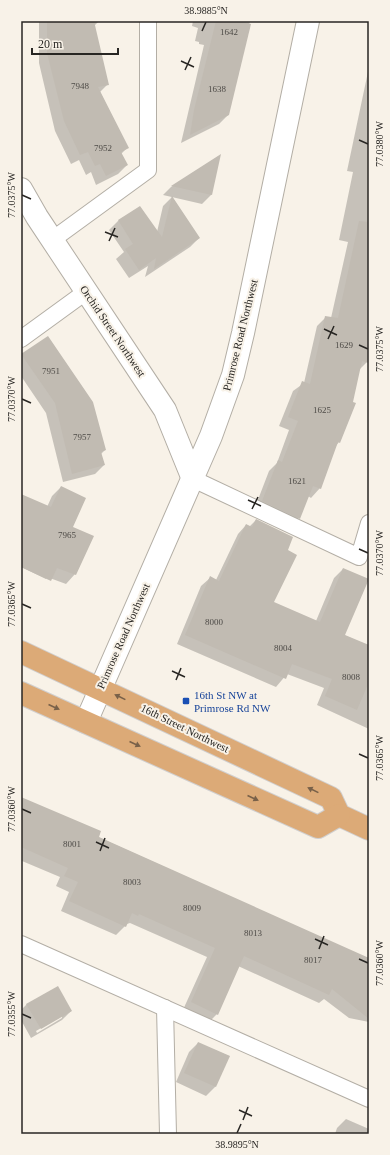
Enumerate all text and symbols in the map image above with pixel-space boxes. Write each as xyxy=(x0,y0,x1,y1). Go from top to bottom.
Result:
text: 38.9885°N xyxy=(184,5,228,16)
house number: 1642 xyxy=(220,27,238,37)
scale bar xyxy=(32,30,118,56)
text: 20 m xyxy=(38,37,63,51)
house number: 7948 xyxy=(71,81,90,91)
house number: 1638 xyxy=(208,84,227,94)
text: 77.0380°W xyxy=(374,120,385,167)
house number: 7952 xyxy=(94,143,112,153)
text: 77.0375°W xyxy=(6,171,17,218)
street label: Primrose Road Northwest xyxy=(220,278,260,392)
street label: Orchid Street Northwest xyxy=(78,283,148,379)
text: 77.0375°W xyxy=(374,325,385,372)
house number: 1629 xyxy=(335,340,354,350)
house number: 7951 xyxy=(42,366,60,376)
text: 77.0370°W xyxy=(6,375,17,422)
house number: 1625 xyxy=(313,405,332,415)
house number: 7957 xyxy=(73,432,92,442)
house number: 1621 xyxy=(288,476,306,486)
text: 77.0370°W xyxy=(374,529,385,576)
house number: 7965 xyxy=(58,530,77,540)
text: 77.0365°W xyxy=(6,580,17,627)
street label: Primrose Road Northwest xyxy=(94,581,152,691)
house number: 8000 xyxy=(205,617,224,627)
house number: 8004 xyxy=(274,643,293,653)
house number: 8008 xyxy=(342,672,361,682)
place label: 16th St NW at Primrose Rd NW xyxy=(194,689,271,714)
one-way arrow xyxy=(114,694,126,700)
marker: 16th St NW at Primrose Rd NW xyxy=(181,696,191,706)
street label: 16th Street Northwest xyxy=(139,701,231,755)
one-way arrow xyxy=(48,705,60,711)
text: 77.0365°W xyxy=(374,734,385,781)
one-way arrow xyxy=(129,741,140,747)
text: 77.0360°W xyxy=(6,785,17,832)
one-way arrow xyxy=(307,787,319,793)
one-way arrow xyxy=(247,794,259,801)
house number: 8001 xyxy=(63,839,81,849)
house number: 8003 xyxy=(123,877,142,887)
house number: 8009 xyxy=(183,903,202,913)
house number: 8013 xyxy=(244,928,263,938)
text: 77.0360°W xyxy=(374,939,385,986)
house number: 8017 xyxy=(304,955,323,965)
text: 77.0355°W xyxy=(6,990,17,1037)
text: 38.9895°N xyxy=(215,1139,259,1150)

